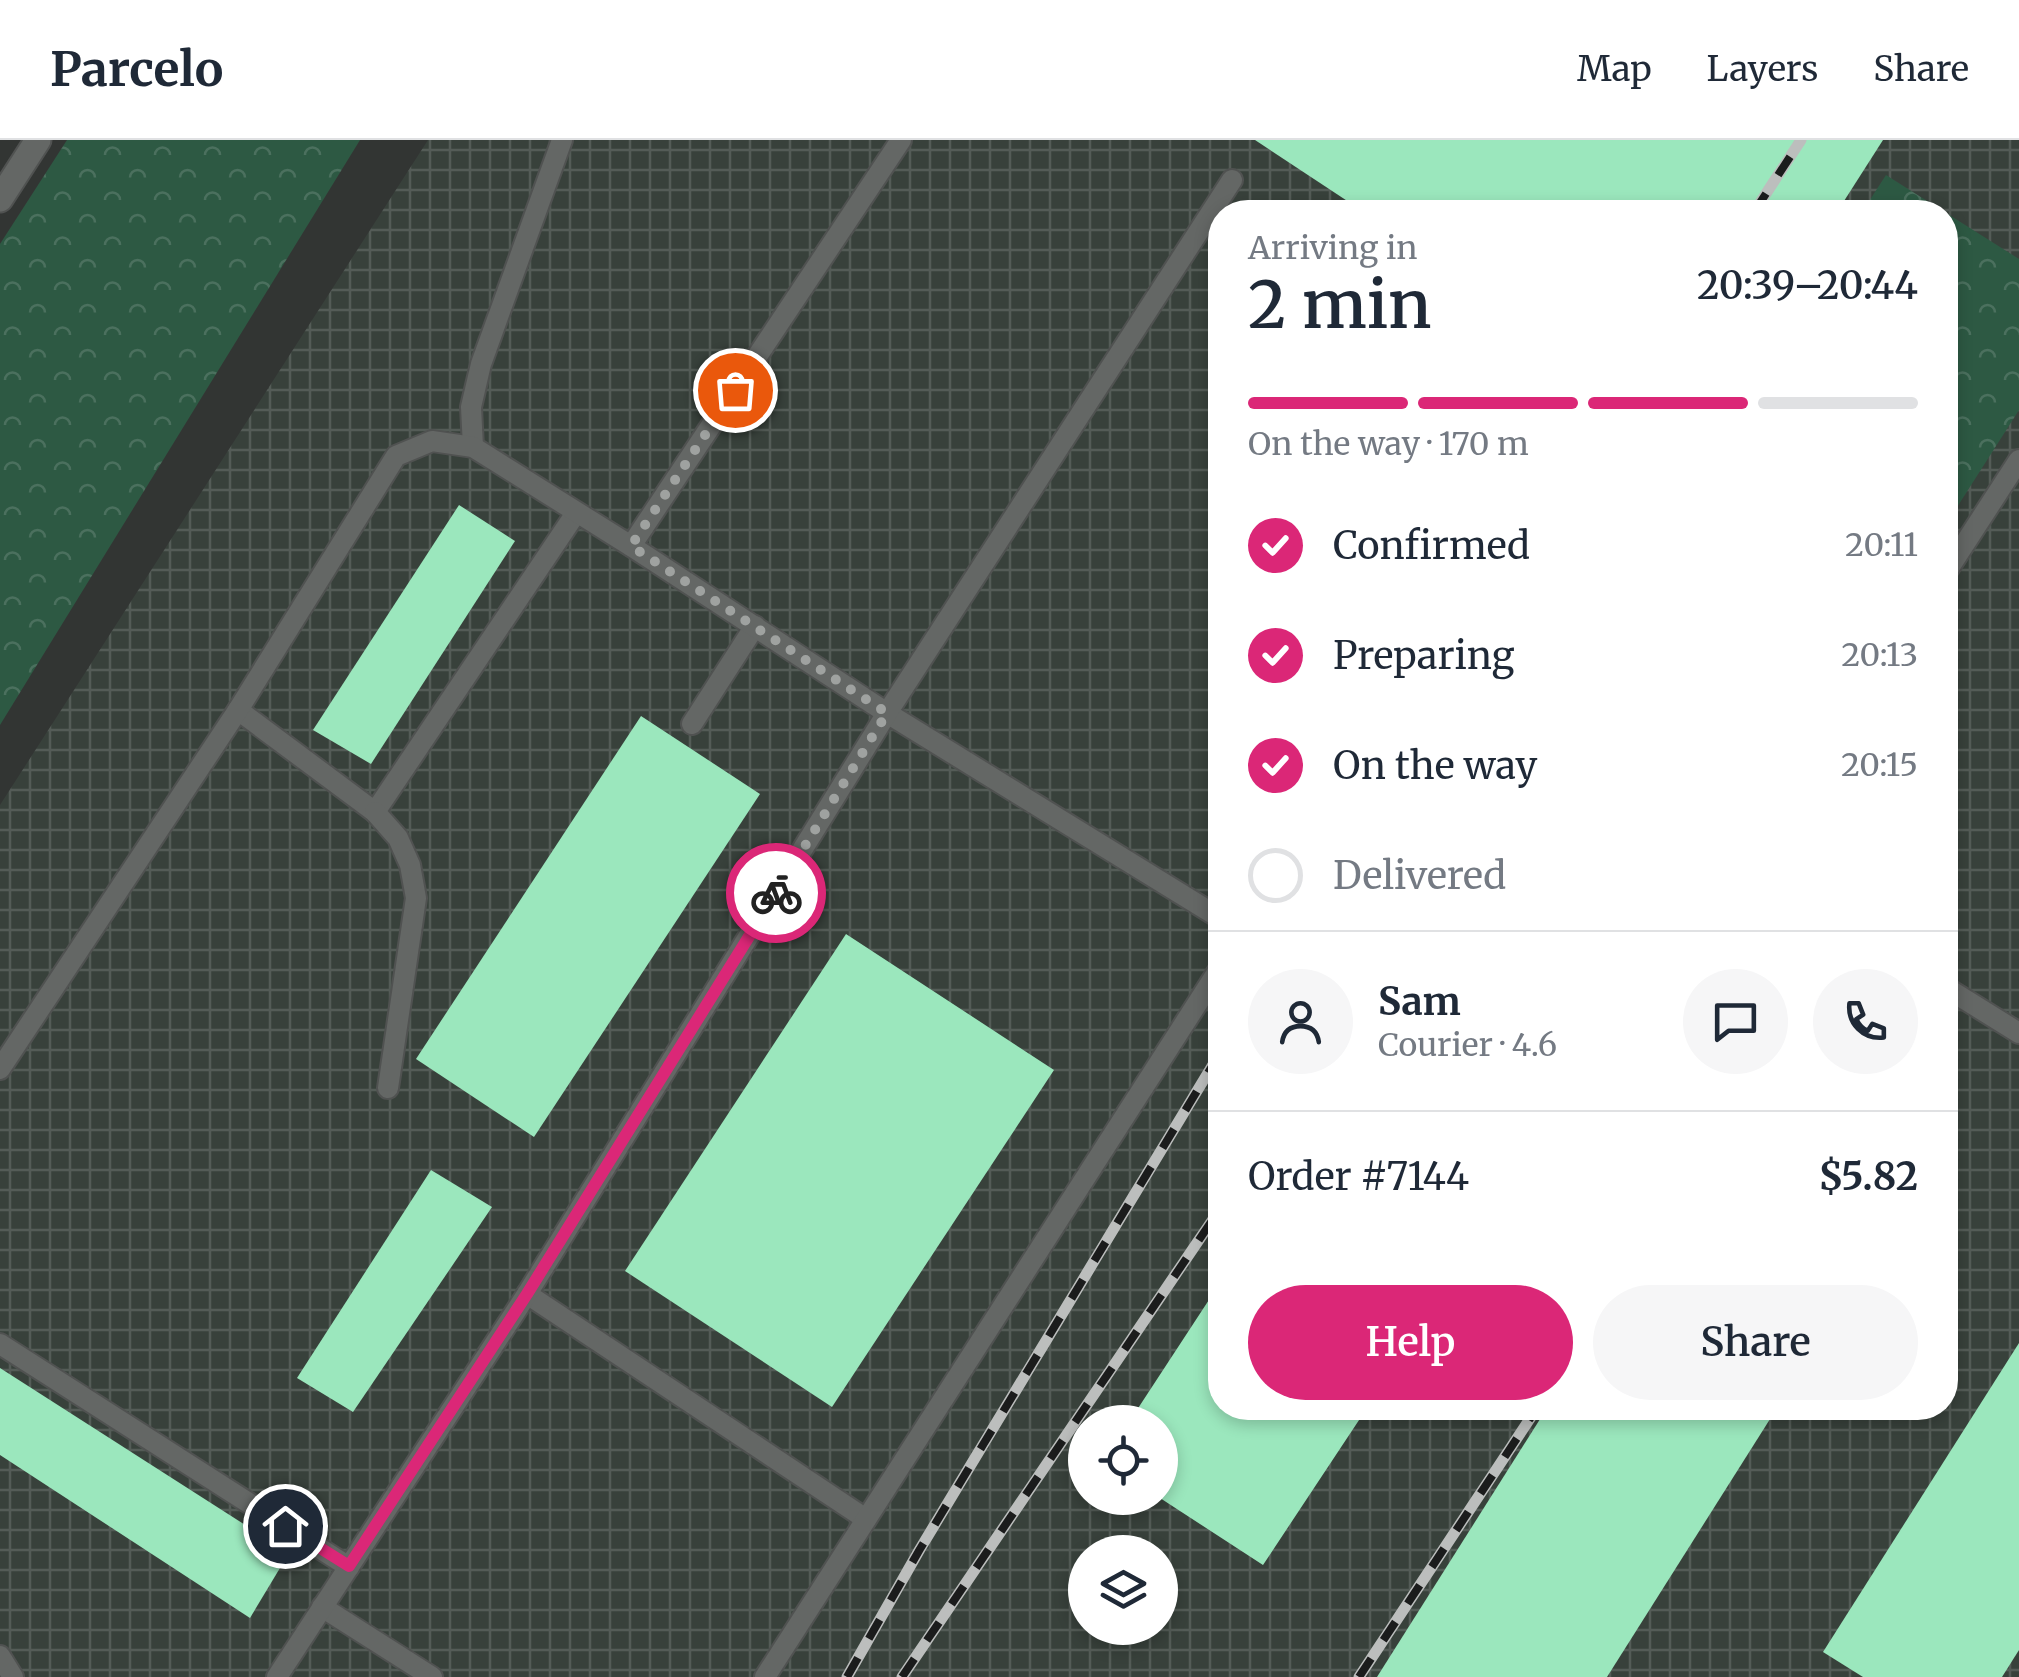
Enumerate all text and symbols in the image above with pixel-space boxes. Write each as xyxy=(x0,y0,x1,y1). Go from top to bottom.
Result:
text: Parcelo xyxy=(50,39,223,99)
text: Map xyxy=(1577,47,1652,91)
text: Layers xyxy=(1707,47,1818,91)
text: Share xyxy=(1873,47,1969,91)
text: Arriving in xyxy=(1248,228,1417,268)
text: 20:39–20:44 xyxy=(1697,262,1918,309)
text: 2 min xyxy=(1248,264,1432,346)
pin xyxy=(693,348,778,433)
icon: bag xyxy=(708,363,763,418)
text: On the way · 170 m xyxy=(1248,424,1529,464)
icon: check xyxy=(1248,518,1303,573)
text: Confirmed xyxy=(1333,522,1530,569)
text: 20:11 xyxy=(1845,525,1918,565)
icon: check xyxy=(1248,628,1303,683)
text: Preparing xyxy=(1333,632,1515,679)
text: 20:13 xyxy=(1841,635,1918,675)
icon: check xyxy=(1248,738,1303,793)
text: On the way xyxy=(1333,742,1537,789)
text: 20:15 xyxy=(1841,745,1918,785)
courier xyxy=(726,843,826,943)
text: Delivered xyxy=(1333,852,1506,899)
icon: bike xyxy=(749,866,804,921)
button: person xyxy=(1248,969,1353,1074)
button: chat xyxy=(1683,969,1788,1074)
button: phone xyxy=(1813,969,1918,1074)
text: Sam xyxy=(1378,978,1461,1025)
text: Courier · 4.6 xyxy=(1378,1025,1557,1065)
text: Order #7144 xyxy=(1248,1153,1469,1200)
text: $5.82 xyxy=(1818,1153,1918,1200)
button: Help xyxy=(1248,1285,1573,1400)
button: Share xyxy=(1593,1285,1918,1400)
map controls xyxy=(1068,1405,1178,1645)
button: locate xyxy=(1068,1405,1178,1515)
pin xyxy=(243,1484,328,1569)
icon: home xyxy=(258,1499,313,1554)
button: layers xyxy=(1068,1535,1178,1645)

